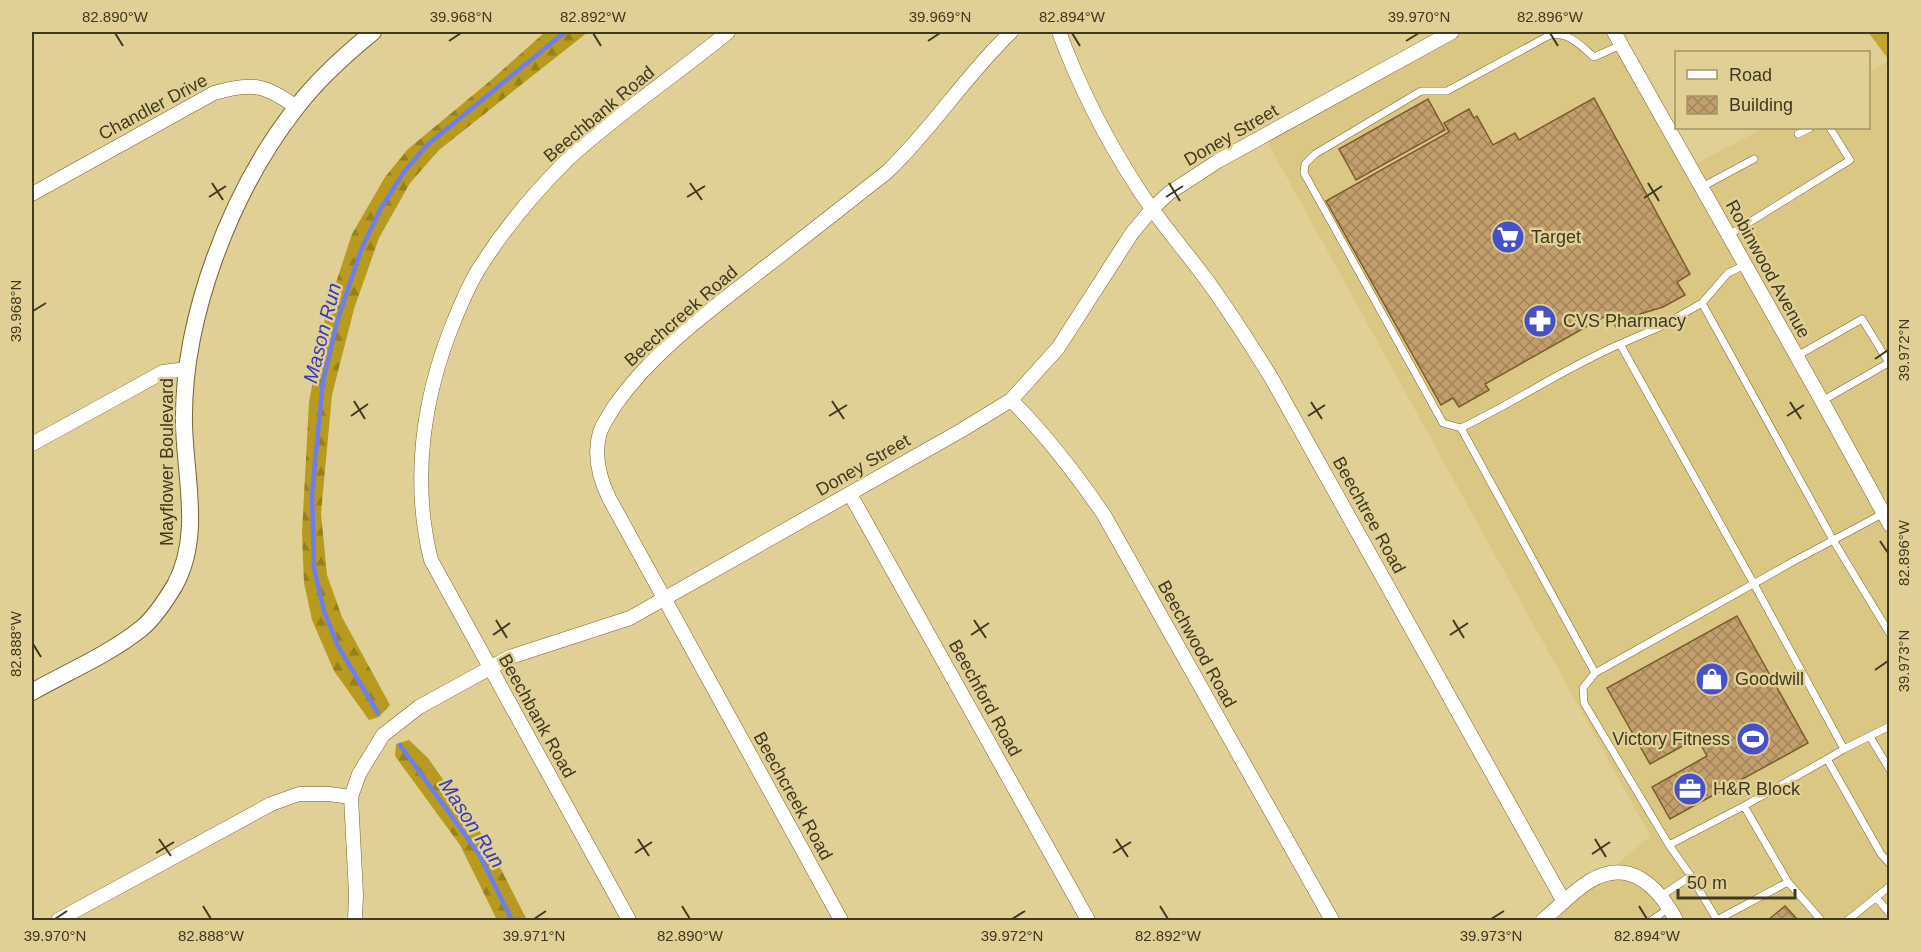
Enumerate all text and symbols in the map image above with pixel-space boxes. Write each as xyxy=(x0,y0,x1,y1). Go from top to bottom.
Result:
text: 82.890°W xyxy=(82,8,149,25)
text: 39.968°N xyxy=(430,8,492,25)
text: 82.892°W xyxy=(560,8,627,25)
text: 39.969°N xyxy=(909,8,971,25)
text: 82.894°W xyxy=(1039,8,1106,25)
text: 39.970°N xyxy=(1388,8,1450,25)
text: 82.896°W xyxy=(1517,8,1584,25)
legend xyxy=(1675,51,1870,129)
street label: Beechbank Road xyxy=(540,62,658,166)
text: Road xyxy=(1729,65,1772,85)
street label: Chandler Drive xyxy=(95,70,211,144)
text: Building xyxy=(1729,95,1793,115)
street label: Doney Street xyxy=(1181,100,1281,170)
street label: Robinwood Avenue xyxy=(1722,196,1814,342)
supermarket icon: Target xyxy=(1490,219,1526,255)
place label: Target xyxy=(1531,227,1581,247)
street label: Beechcreek Road xyxy=(620,262,742,370)
text: 39.968°N xyxy=(7,280,24,342)
water label: Mason Run xyxy=(299,281,345,385)
pharmacy icon: CVS Pharmacy xyxy=(1522,303,1558,339)
place label: CVS Pharmacy xyxy=(1563,311,1686,331)
text: 39.972°N xyxy=(1895,319,1912,381)
street label: Mayflower Boulevard xyxy=(157,378,177,546)
street label: Doney Street xyxy=(813,430,913,500)
street label: Beechtree Road xyxy=(1329,453,1409,577)
text: 82.896°W xyxy=(1895,519,1912,586)
street label: Beechwood Road xyxy=(1154,577,1240,711)
text: 82.888°W xyxy=(7,610,24,677)
text: 39.973°N xyxy=(1895,630,1912,692)
street label: Beechford Road xyxy=(945,636,1025,760)
street label: Beechbank Road xyxy=(495,651,579,781)
shop icon: Goodwill xyxy=(1694,661,1730,697)
place label: Goodwill xyxy=(1735,669,1804,689)
sports icon: Victory Fitness xyxy=(1735,721,1771,757)
street label: Beechcreek Road xyxy=(750,729,836,863)
place label: Victory Fitness xyxy=(1612,729,1730,749)
office icon: H&R Block xyxy=(1672,771,1708,807)
water label: Mason Run xyxy=(435,774,509,872)
place label: H&R Block xyxy=(1713,779,1801,799)
scale bar xyxy=(1678,862,1795,900)
text: 50 m xyxy=(1687,873,1727,893)
text: 39.970°N xyxy=(24,927,86,944)
text: 82.888°W xyxy=(178,927,245,944)
text: 39.971°N xyxy=(503,927,565,944)
text: 82.890°W xyxy=(657,927,724,944)
text: 39.972°N xyxy=(981,927,1043,944)
text: 82.892°W xyxy=(1135,927,1202,944)
text: 39.973°N xyxy=(1460,927,1522,944)
text: 82.894°W xyxy=(1614,927,1681,944)

